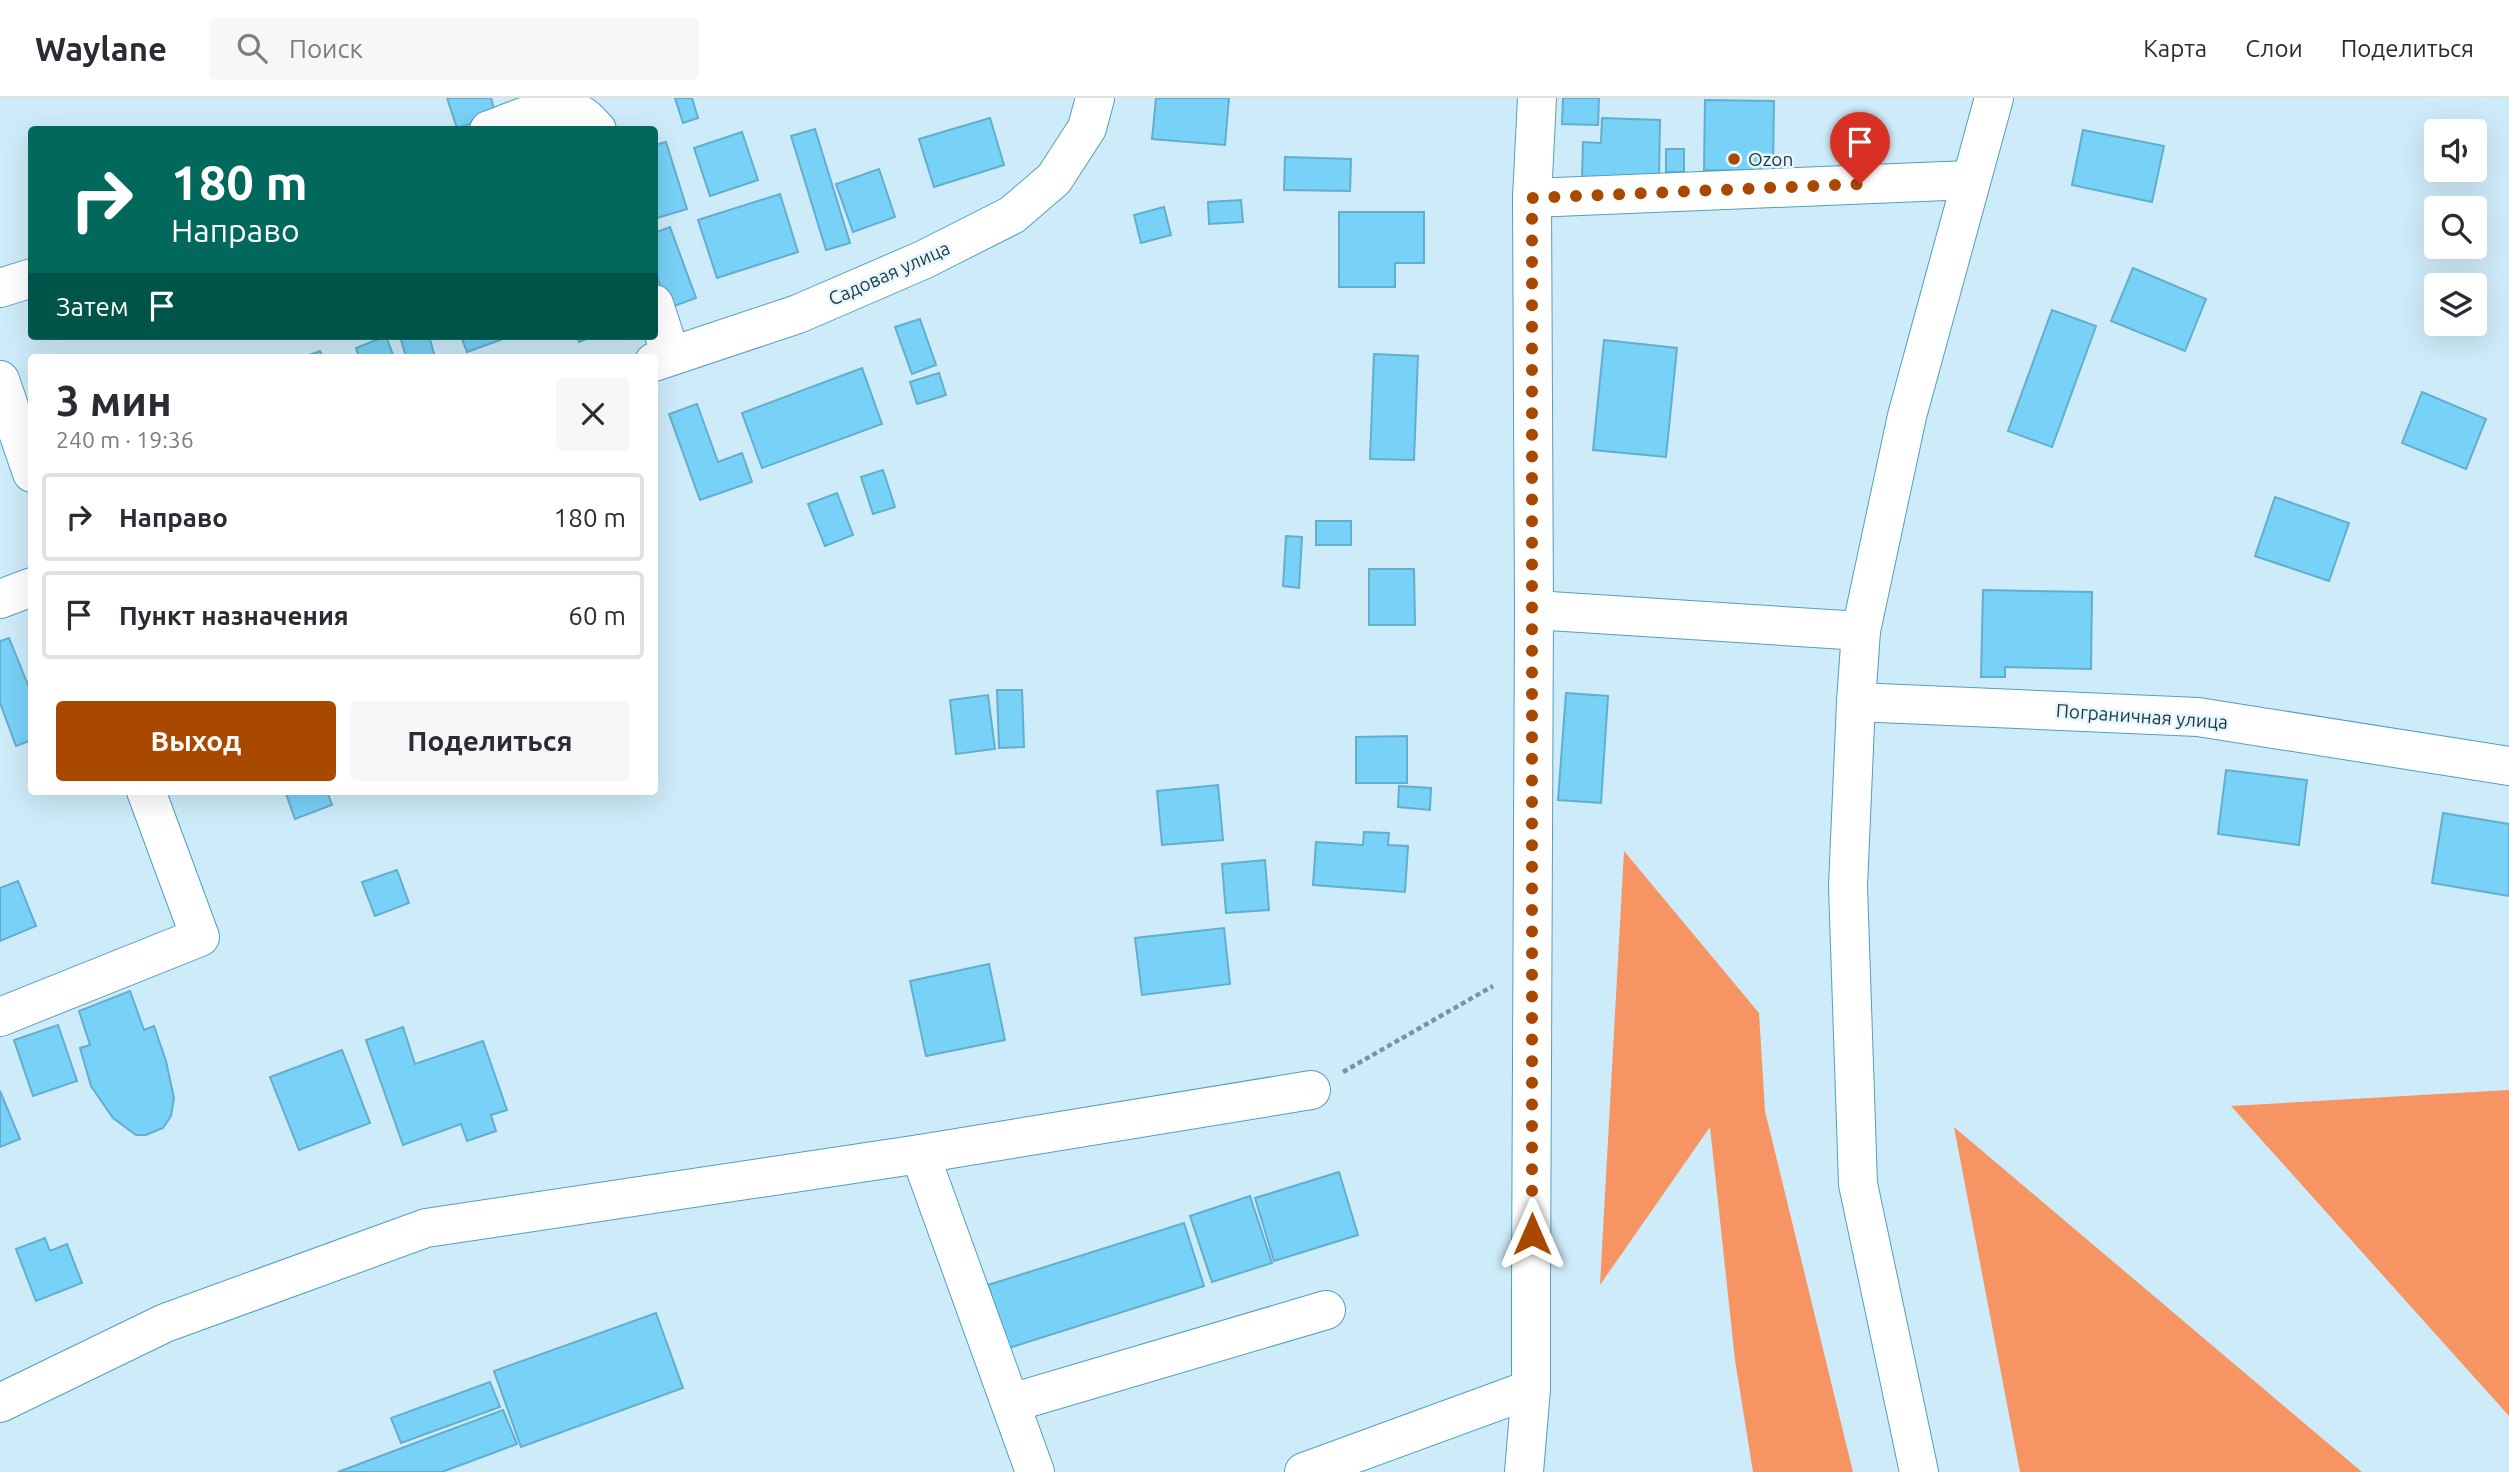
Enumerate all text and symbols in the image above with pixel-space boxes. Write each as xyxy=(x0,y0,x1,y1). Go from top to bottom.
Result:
search box xyxy=(209,17,699,80)
icon: search xyxy=(233,29,271,67)
text: Waylane xyxy=(35,30,167,67)
text: Поиск xyxy=(289,34,363,63)
text: Карта xyxy=(2143,35,2207,62)
text: Слои xyxy=(2245,35,2303,62)
text: Поделиться xyxy=(2341,35,2474,62)
pin xyxy=(1830,112,1890,184)
map controls xyxy=(2424,119,2487,336)
button: sound xyxy=(2424,119,2487,182)
icon: arrive xyxy=(1841,123,1879,161)
place label: Ozon xyxy=(1748,148,1793,170)
marker: Ozon xyxy=(1726,151,1742,167)
icon: right xyxy=(56,154,147,245)
text: 180 m xyxy=(171,154,308,209)
button: search xyxy=(2424,196,2487,259)
text: Направо xyxy=(171,212,300,248)
street label: Садовая улица xyxy=(825,236,953,310)
button: layers xyxy=(2424,273,2487,336)
icon: arrive xyxy=(143,287,181,325)
text: Затем xyxy=(56,292,129,321)
text: 3 мин xyxy=(56,377,172,424)
button: close xyxy=(556,377,630,451)
text: 240 m · 19:36 xyxy=(56,427,194,452)
icon: right xyxy=(60,498,98,536)
text: Направо xyxy=(119,503,228,532)
text: 180 m xyxy=(554,503,626,532)
icon: arrive xyxy=(60,596,98,634)
text: Пункт назначения xyxy=(119,601,349,630)
text: 60 m xyxy=(568,601,626,630)
street label: Пограничная улица xyxy=(2055,699,2229,733)
button: Выход xyxy=(56,701,336,781)
button: Поделиться xyxy=(350,701,630,781)
position arrow xyxy=(1495,1197,1569,1271)

